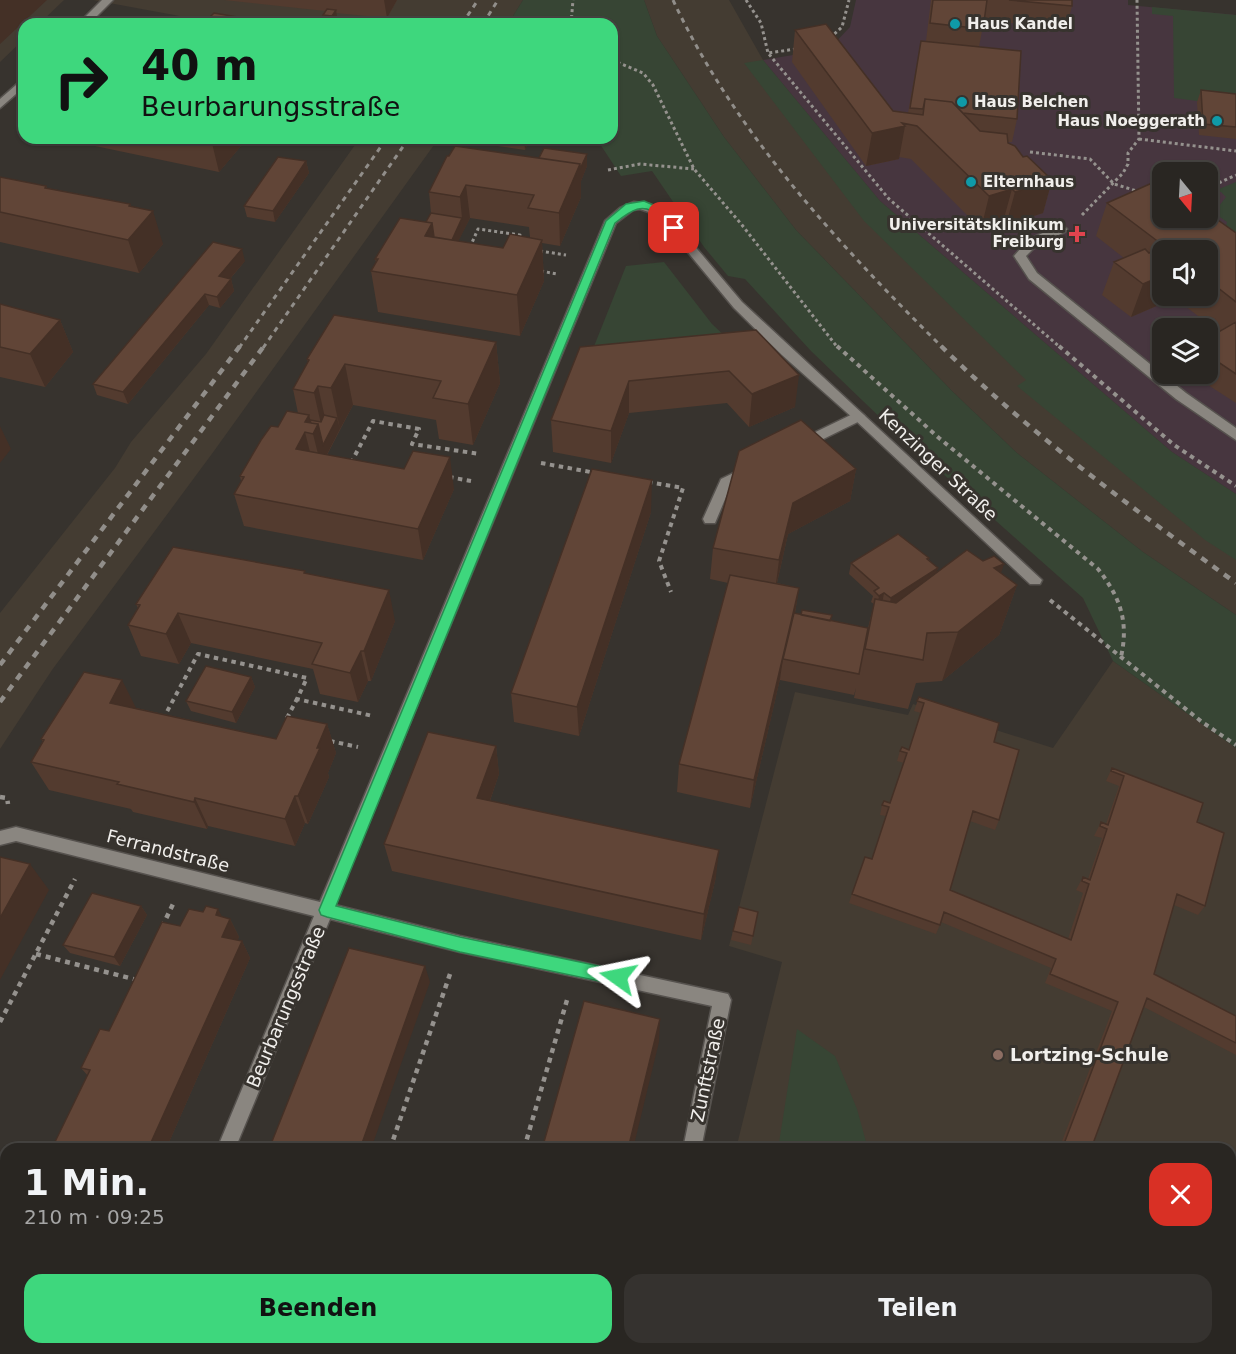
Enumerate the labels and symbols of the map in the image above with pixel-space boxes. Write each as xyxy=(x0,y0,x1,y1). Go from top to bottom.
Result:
place label: Haus Kandel xyxy=(967,15,1073,33)
marker: Haus Kandel xyxy=(948,17,962,31)
place label: Haus Belchen xyxy=(974,93,1089,111)
marker: Haus Belchen xyxy=(955,95,969,109)
place label: Haus Noeggerath xyxy=(1057,112,1205,130)
marker: Haus Noeggerath xyxy=(1210,114,1224,128)
north arrow xyxy=(1152,162,1218,228)
place label: Elternhaus xyxy=(983,173,1074,191)
marker: Elternhaus xyxy=(964,175,978,189)
pin xyxy=(648,202,699,253)
place label: Universitätsklinikum Freiburg xyxy=(889,216,1064,251)
marker: Universitätsklinikum Freiburg xyxy=(1068,225,1086,243)
street label: Kenzinger Straße xyxy=(875,404,1002,525)
street label: Ferrandstraße xyxy=(104,825,232,876)
street label: Beurbarungsstraße xyxy=(242,923,329,1091)
position arrow xyxy=(586,945,650,1009)
street label: Zunftstraße xyxy=(686,1016,729,1124)
place label: Lortzing-Schule xyxy=(1010,1044,1169,1065)
marker: Lortzing-Schule xyxy=(991,1048,1005,1062)

